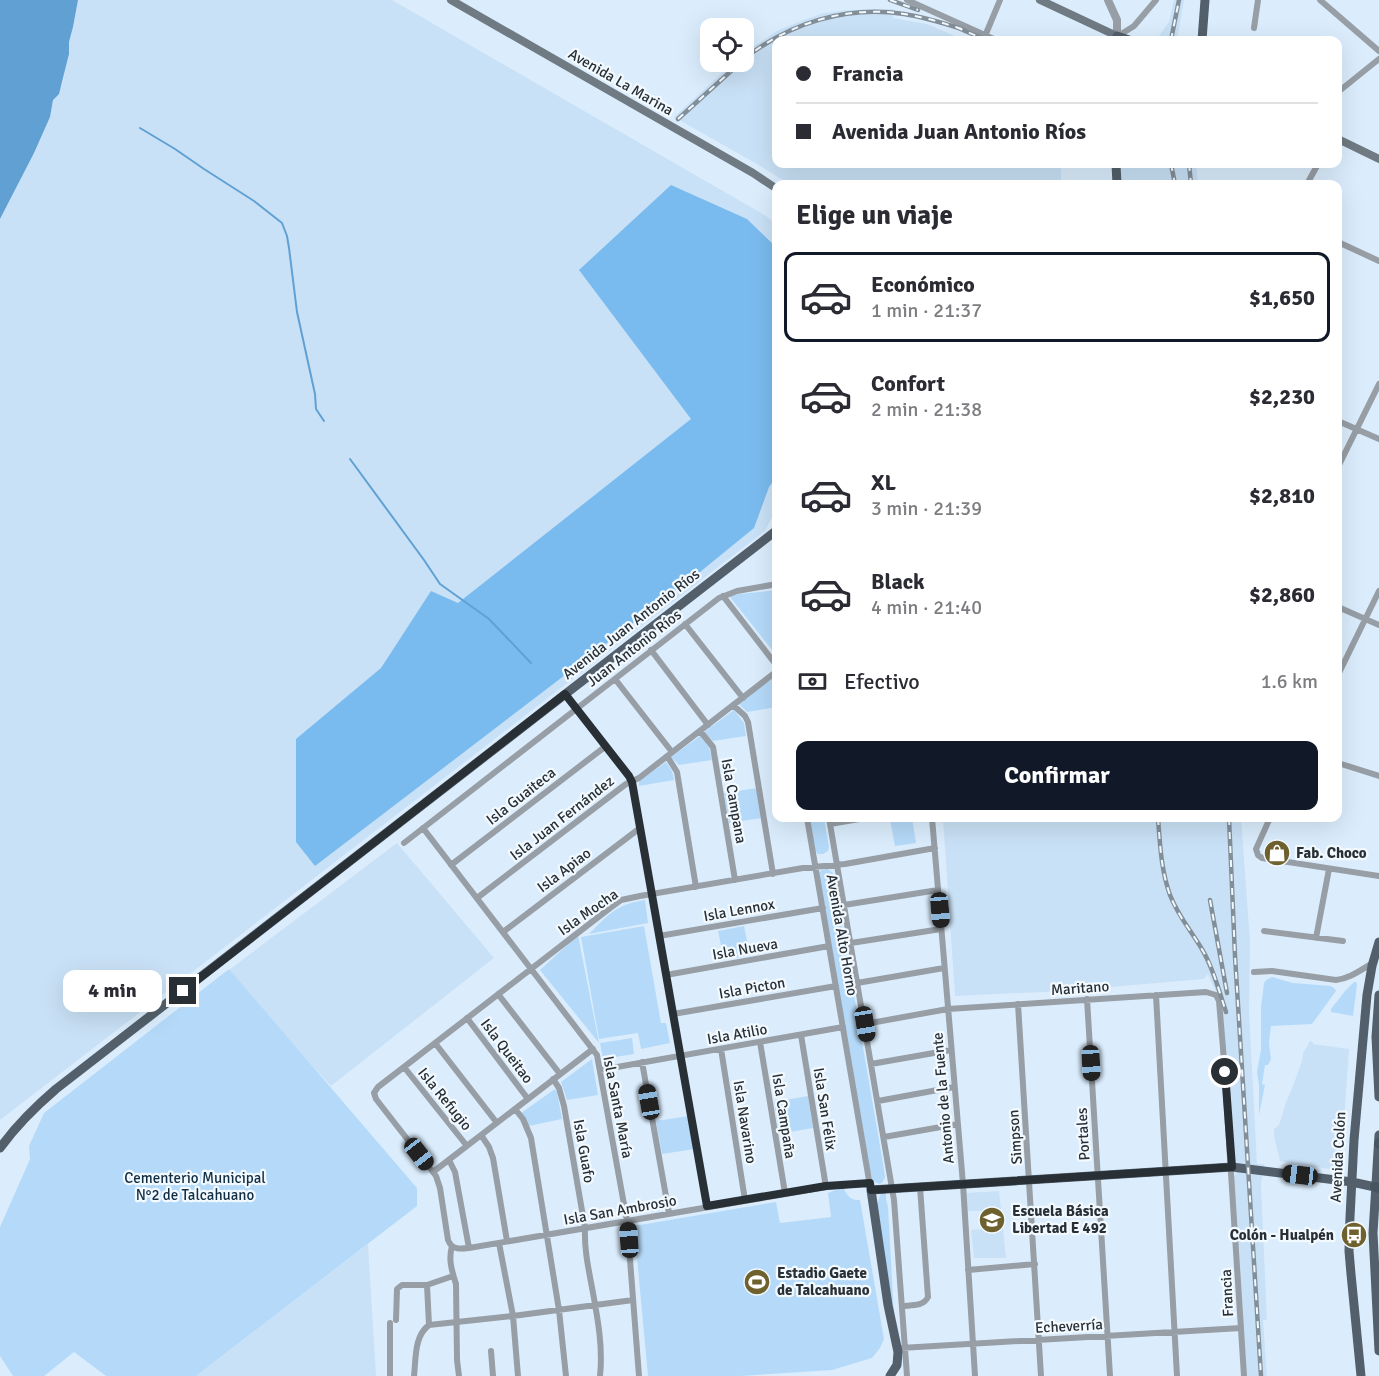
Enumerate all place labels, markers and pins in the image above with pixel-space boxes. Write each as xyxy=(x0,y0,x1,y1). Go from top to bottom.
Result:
shop icon: Fab. Choco xyxy=(1262,838,1292,868)
place label: Fab. Choco xyxy=(1296,844,1367,862)
place label: Escuela Básica Libertad E 492 xyxy=(1012,1202,1109,1237)
school or university icon: Escuela Básica Libertad E 492 xyxy=(977,1205,1007,1235)
bus stop icon: Colón - Hualpén xyxy=(1339,1220,1369,1250)
place label: Colón - Hualpén xyxy=(1230,1226,1334,1244)
place label: Estadio Gaete de Talcahuano xyxy=(777,1264,870,1299)
sports icon: Estadio Gaete de Talcahuano xyxy=(742,1267,772,1297)

